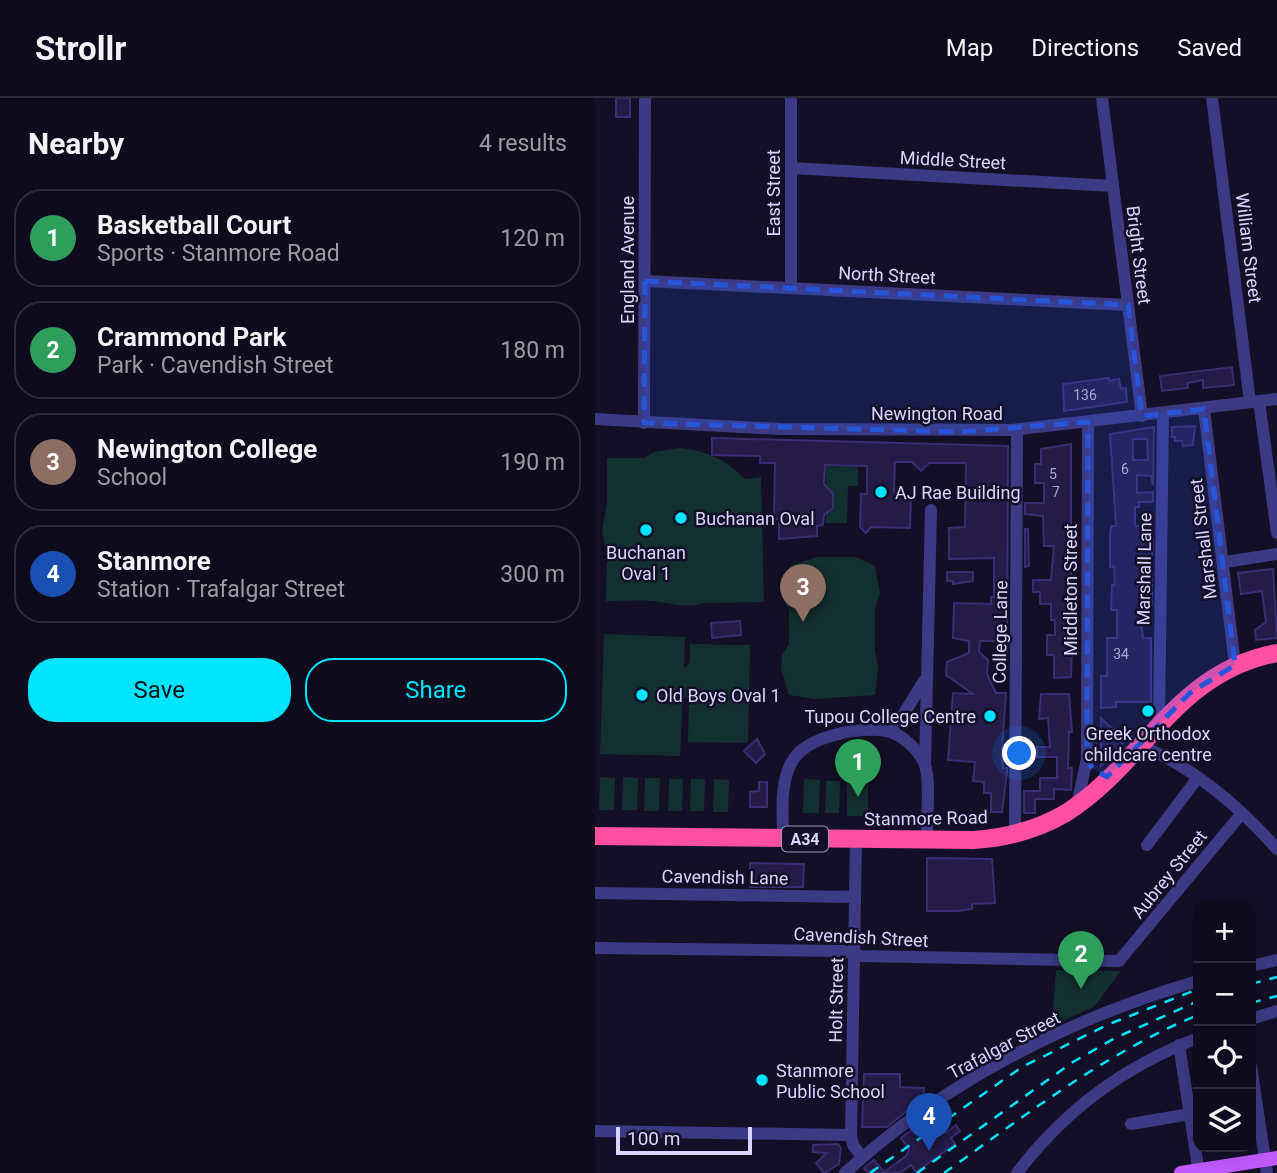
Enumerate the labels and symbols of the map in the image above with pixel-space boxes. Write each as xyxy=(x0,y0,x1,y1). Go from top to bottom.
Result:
street label: Middle Street xyxy=(899,147,1007,173)
street label: East Street xyxy=(763,149,784,237)
street label: William Street xyxy=(1232,192,1266,304)
street label: England Avenue xyxy=(617,196,638,324)
street label: Bright Street xyxy=(1123,204,1156,306)
street label: North Street xyxy=(838,262,936,288)
house number: 136 xyxy=(1073,387,1097,403)
street label: Newington Road xyxy=(871,403,1003,424)
house number: 6 xyxy=(1121,461,1129,477)
house number: 5 xyxy=(1049,466,1057,482)
street label: Marshall Street xyxy=(1185,477,1221,600)
place label: AJ Rae Building xyxy=(895,482,1021,503)
marker: AJ Rae Building xyxy=(873,484,889,500)
house number: 7 xyxy=(1052,484,1060,500)
place label: Buchanan Oval xyxy=(695,508,815,529)
marker: Buchanan Oval xyxy=(673,510,689,526)
street label: Marshall Lane xyxy=(1133,512,1155,626)
marker: Buchanan Oval 1 xyxy=(638,522,654,538)
street label: Middleton Street xyxy=(1060,524,1081,656)
place label: Buchanan Oval 1 xyxy=(606,542,686,584)
pin: 3 xyxy=(780,564,826,622)
street label: College Lane xyxy=(989,580,1011,684)
house number: 34 xyxy=(1113,646,1129,662)
place label: Old Boys Oval 1 xyxy=(656,685,781,706)
marker: Old Boys Oval 1 xyxy=(634,687,650,703)
marker: Greek Orthodox childcare centre xyxy=(1140,703,1156,719)
place label: Tupou College Centre xyxy=(804,706,976,727)
marker: Tupou College Centre xyxy=(982,708,998,724)
place label: Greek Orthodox childcare centre xyxy=(1084,723,1212,765)
your location xyxy=(1002,736,1036,770)
pin: 1 xyxy=(835,739,881,797)
street label: Stanmore Road xyxy=(864,806,988,830)
road number: A34 xyxy=(782,826,828,852)
street label: Aubrey Street xyxy=(1127,826,1211,922)
street label: Cavendish Lane xyxy=(662,865,788,889)
street label: Cavendish Street xyxy=(793,923,929,951)
pin: 2 xyxy=(1058,931,1104,989)
street label: Holt Street xyxy=(825,957,847,1043)
street label: Trafalgar Street xyxy=(944,1007,1064,1083)
place label: Stanmore Public School xyxy=(776,1060,885,1102)
marker: Stanmore Public School xyxy=(754,1072,770,1088)
pin: 4 xyxy=(906,1093,952,1151)
scale bar xyxy=(616,1124,753,1156)

